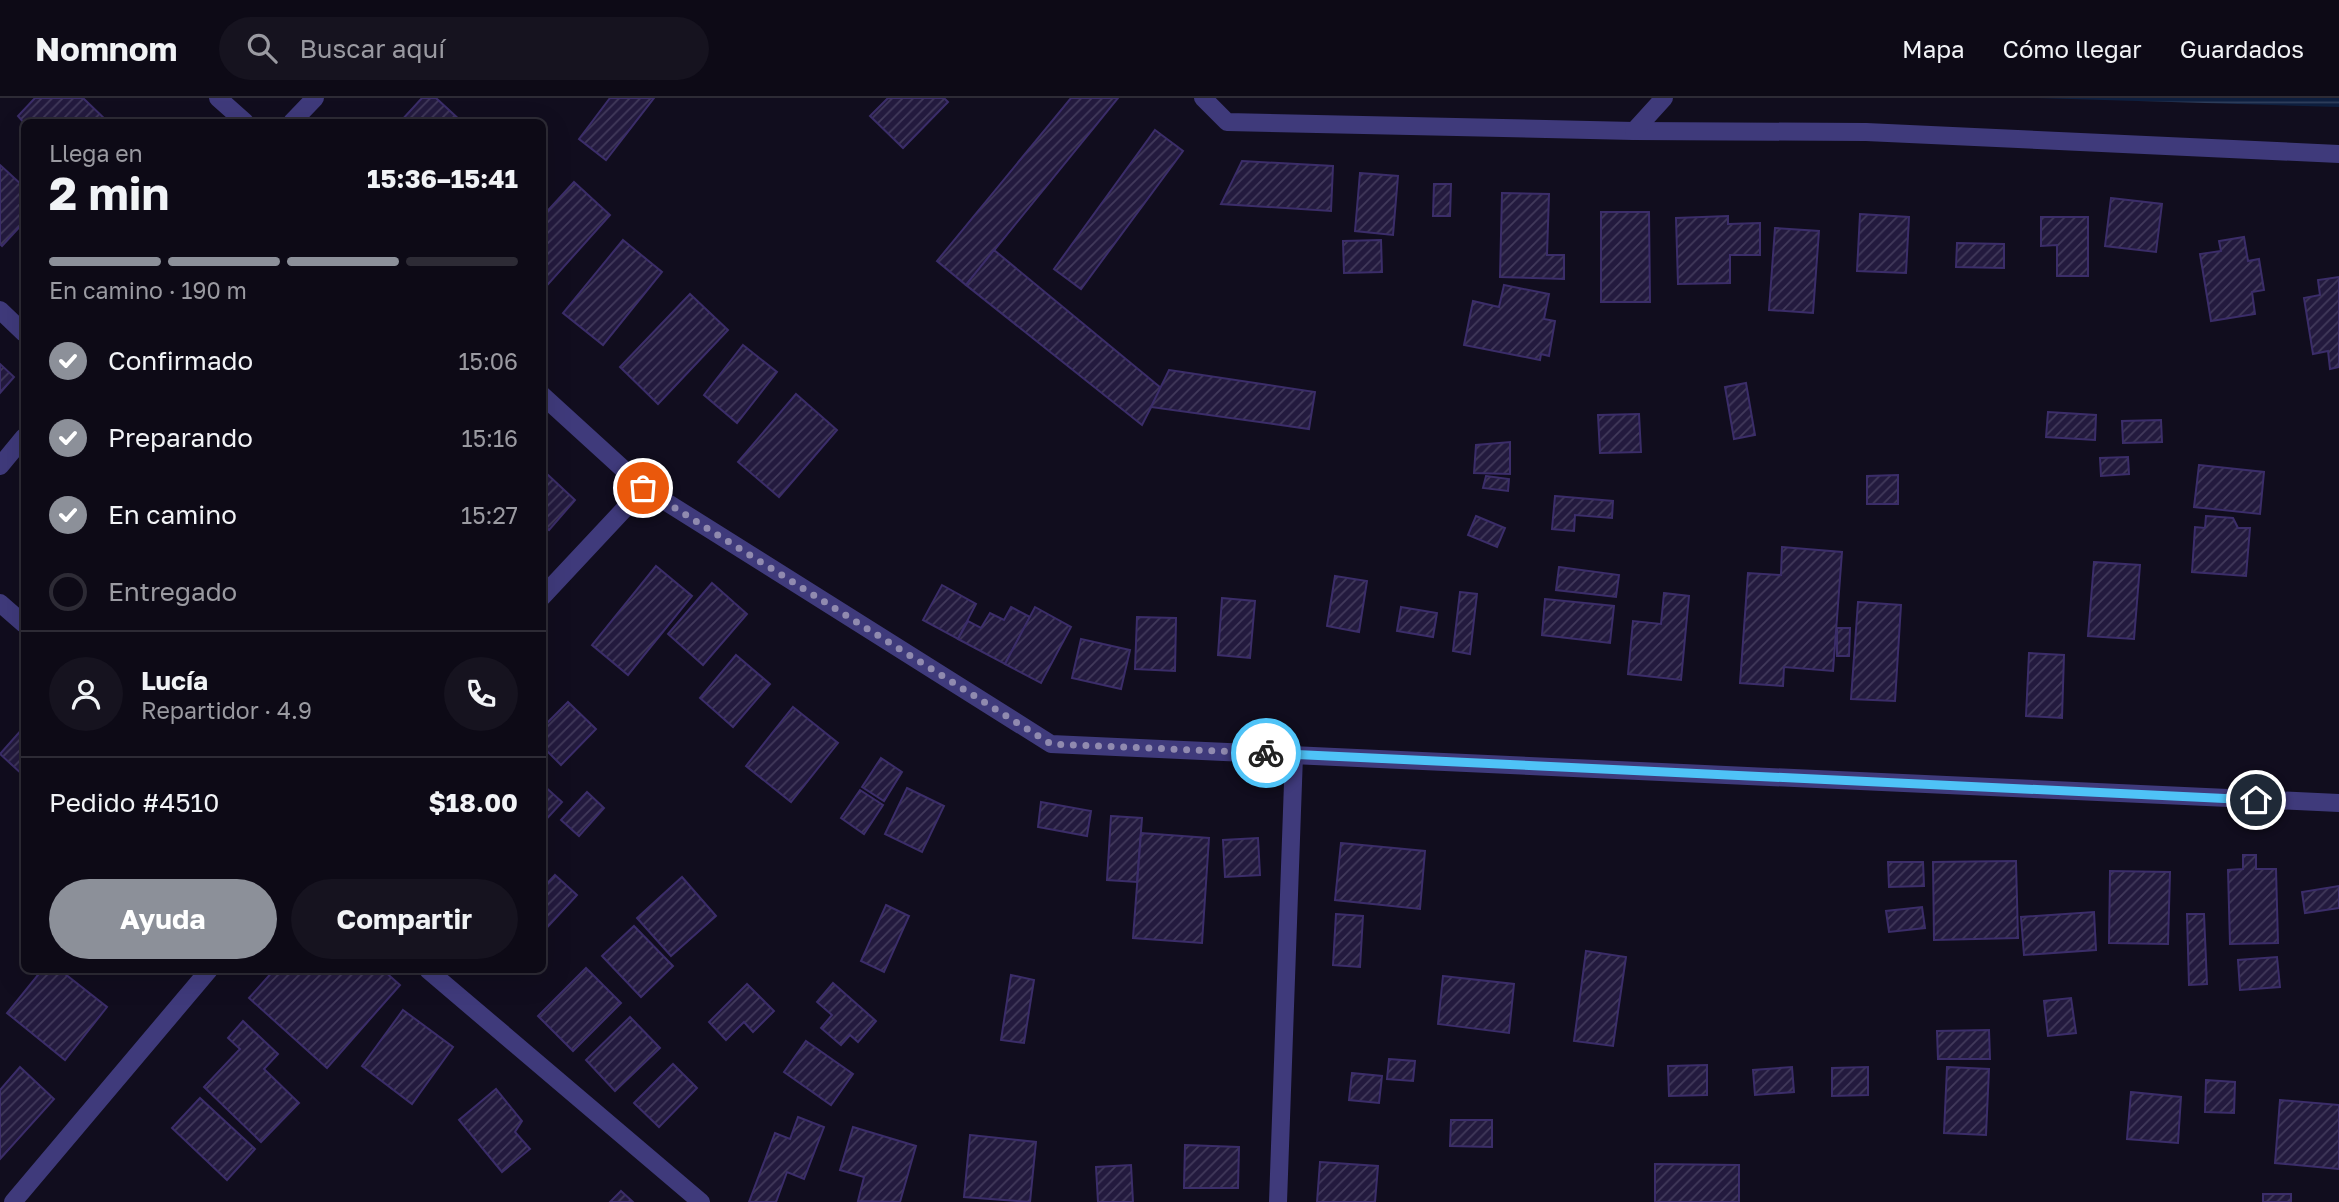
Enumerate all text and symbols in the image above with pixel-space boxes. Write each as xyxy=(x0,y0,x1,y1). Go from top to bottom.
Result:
search box xyxy=(219,17,709,80)
text: Nomnom xyxy=(35,29,177,68)
icon: search xyxy=(243,29,281,67)
text: Buscar aquí xyxy=(299,33,445,64)
text: Mapa xyxy=(1902,34,1965,63)
text: Cómo llegar xyxy=(2003,34,2142,63)
text: Guardados xyxy=(2180,34,2304,63)
text: Llega en xyxy=(49,139,143,167)
text: 15:36–15:41 xyxy=(367,163,518,194)
text: 2 min xyxy=(49,165,169,220)
text: En camino · 190 m xyxy=(49,276,247,304)
icon: check xyxy=(49,342,87,380)
text: Confirmado xyxy=(108,345,253,376)
text: 15:06 xyxy=(458,347,518,375)
icon: check xyxy=(49,419,87,457)
text: Preparando xyxy=(108,422,253,453)
text: 15:16 xyxy=(462,424,518,452)
pin xyxy=(613,458,673,518)
icon: bag xyxy=(624,469,662,507)
icon: check xyxy=(49,496,87,534)
text: En camino xyxy=(108,499,237,530)
text: 15:27 xyxy=(461,501,518,529)
text: Entregado xyxy=(108,576,237,607)
button: person xyxy=(49,657,123,731)
button: phone xyxy=(444,657,518,731)
text: Lucía xyxy=(141,665,208,696)
text: Repartidor · 4.9 xyxy=(141,696,312,724)
courier xyxy=(1231,718,1301,788)
icon: bike xyxy=(1247,734,1285,772)
pin xyxy=(2226,770,2286,830)
icon: home xyxy=(2237,781,2275,819)
text: Pedido #4510 xyxy=(49,787,219,818)
text: $18.00 xyxy=(428,787,518,818)
button: Ayuda xyxy=(49,879,277,959)
button: Compartir xyxy=(291,879,518,959)

